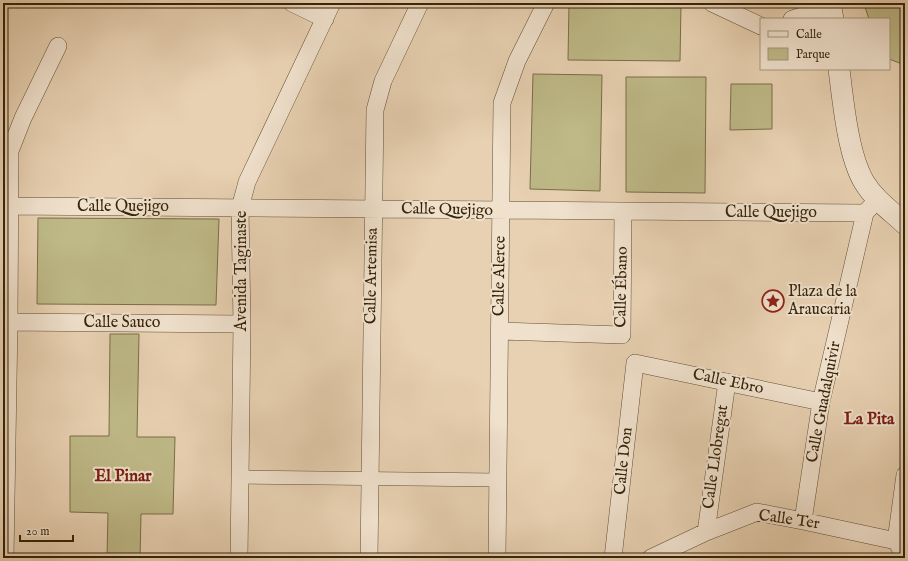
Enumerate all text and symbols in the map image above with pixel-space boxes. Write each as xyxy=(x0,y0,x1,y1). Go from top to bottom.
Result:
legend xyxy=(760,18,890,70)
text: Calle xyxy=(796,27,822,42)
text: Parque xyxy=(796,47,831,63)
street label: Calle Quejigo xyxy=(77,197,169,217)
street label: Calle Quejigo xyxy=(401,199,494,221)
street label: Calle Quejigo xyxy=(725,203,817,223)
street label: Avenida Taginaste xyxy=(232,211,252,332)
street label: Calle Artemisa xyxy=(361,227,383,324)
street label: Calle Alerce xyxy=(489,236,511,316)
street label: Calle Ébano xyxy=(609,246,633,328)
place label: Plaza de la Araucaria xyxy=(787,282,857,320)
place icon: Plaza de la Araucaria xyxy=(760,288,786,314)
street label: Calle Sauco xyxy=(84,313,161,333)
street label: Calle Guadalquivir xyxy=(802,339,846,464)
street label: Calle Ebro xyxy=(691,365,766,399)
street label: Calle Llobregat xyxy=(699,403,733,510)
district label: La Pita xyxy=(844,409,895,430)
street label: Calle Don xyxy=(611,426,638,496)
district label: El Pinar xyxy=(94,466,152,487)
street label: Calle Ter xyxy=(757,506,821,534)
scale bar xyxy=(20,517,73,543)
text: 20 m xyxy=(26,524,49,539)

